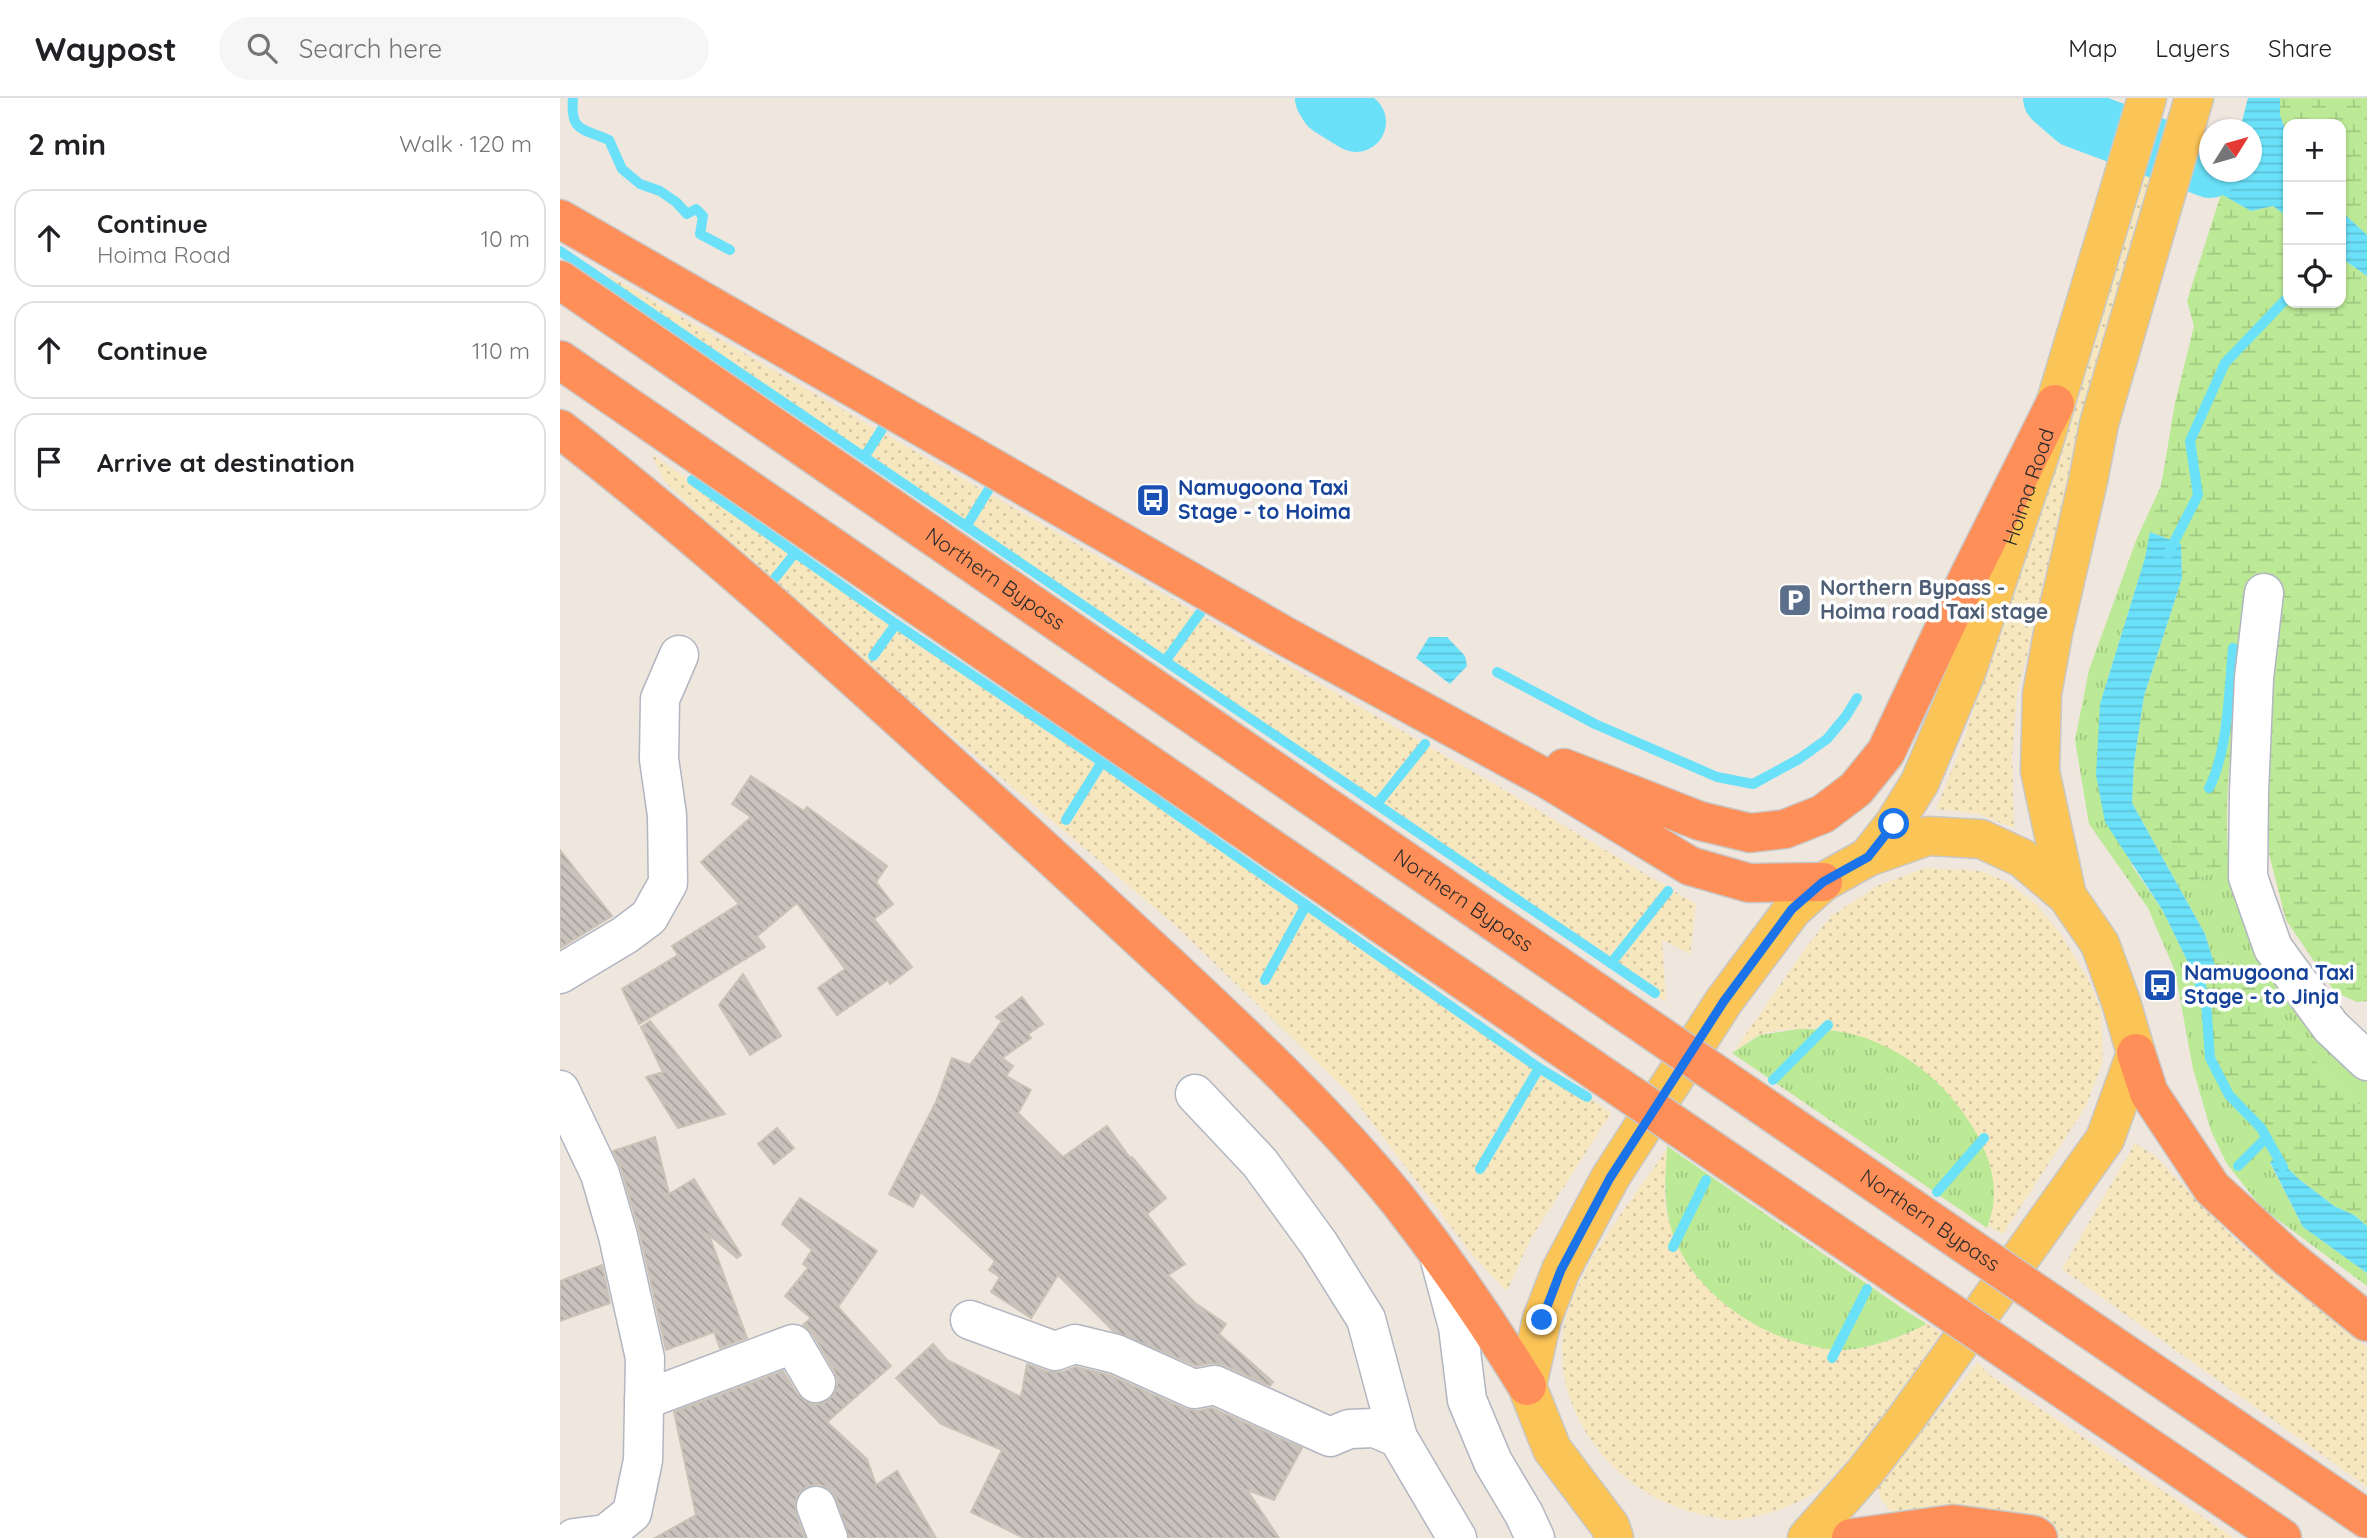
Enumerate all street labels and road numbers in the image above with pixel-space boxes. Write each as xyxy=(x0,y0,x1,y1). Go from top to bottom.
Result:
street label: Hoima Road xyxy=(1996,425,2059,549)
street label: Northern Bypass xyxy=(921,521,1071,635)
street label: Northern Bypass xyxy=(1389,843,1539,957)
street label: Northern Bypass xyxy=(1856,1163,2005,1277)

